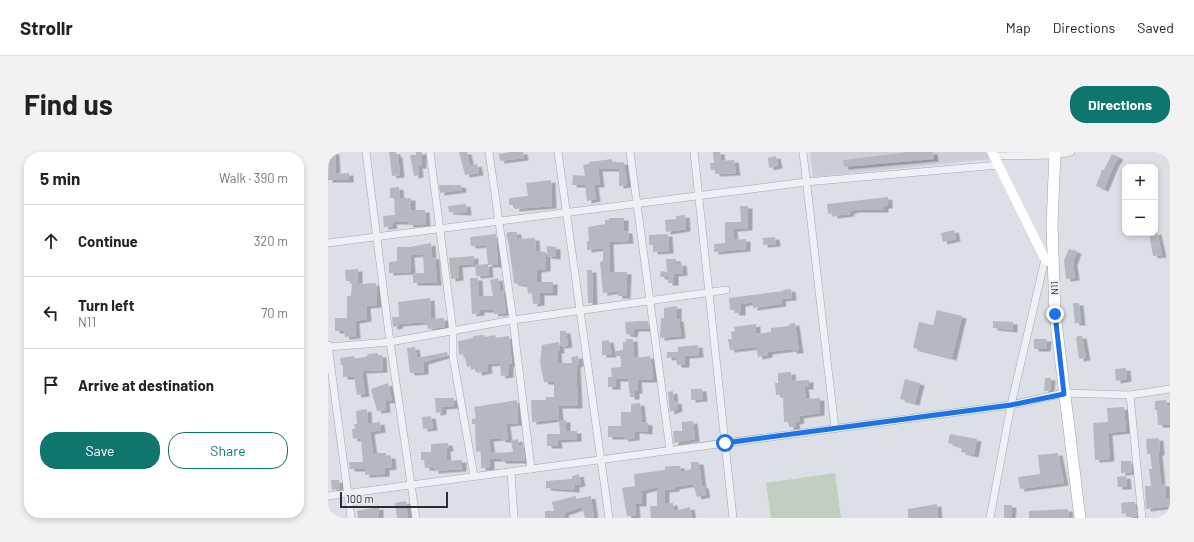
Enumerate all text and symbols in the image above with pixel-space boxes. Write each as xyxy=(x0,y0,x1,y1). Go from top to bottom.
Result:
text: Strollr xyxy=(20,16,73,39)
text: Map xyxy=(1006,19,1031,36)
text: Directions xyxy=(1053,19,1115,36)
text: Saved xyxy=(1137,19,1174,36)
button: Directions xyxy=(1070,86,1170,123)
text: Find us xyxy=(24,87,113,121)
map controls xyxy=(1122,164,1158,236)
button: + xyxy=(1122,164,1158,200)
text: 5 min xyxy=(40,168,80,188)
text: Walk · 390 m xyxy=(219,170,288,186)
button: − xyxy=(1122,200,1158,236)
icon: ahead xyxy=(40,230,62,252)
text: Continue xyxy=(78,232,138,250)
text: 320 m xyxy=(254,233,288,249)
street label: N11 xyxy=(1048,281,1060,295)
text: Turn left xyxy=(78,296,134,314)
icon: left xyxy=(40,302,62,324)
text: 70 m xyxy=(261,305,288,321)
route end xyxy=(1046,305,1064,323)
text: N11 xyxy=(78,314,96,330)
icon: arrive xyxy=(40,374,62,396)
text: Arrive at destination xyxy=(78,376,214,394)
button: Save xyxy=(40,432,160,469)
button: Share xyxy=(168,432,288,469)
route start xyxy=(716,434,734,452)
scale bar xyxy=(340,490,448,509)
text: 100 m xyxy=(346,492,374,505)

